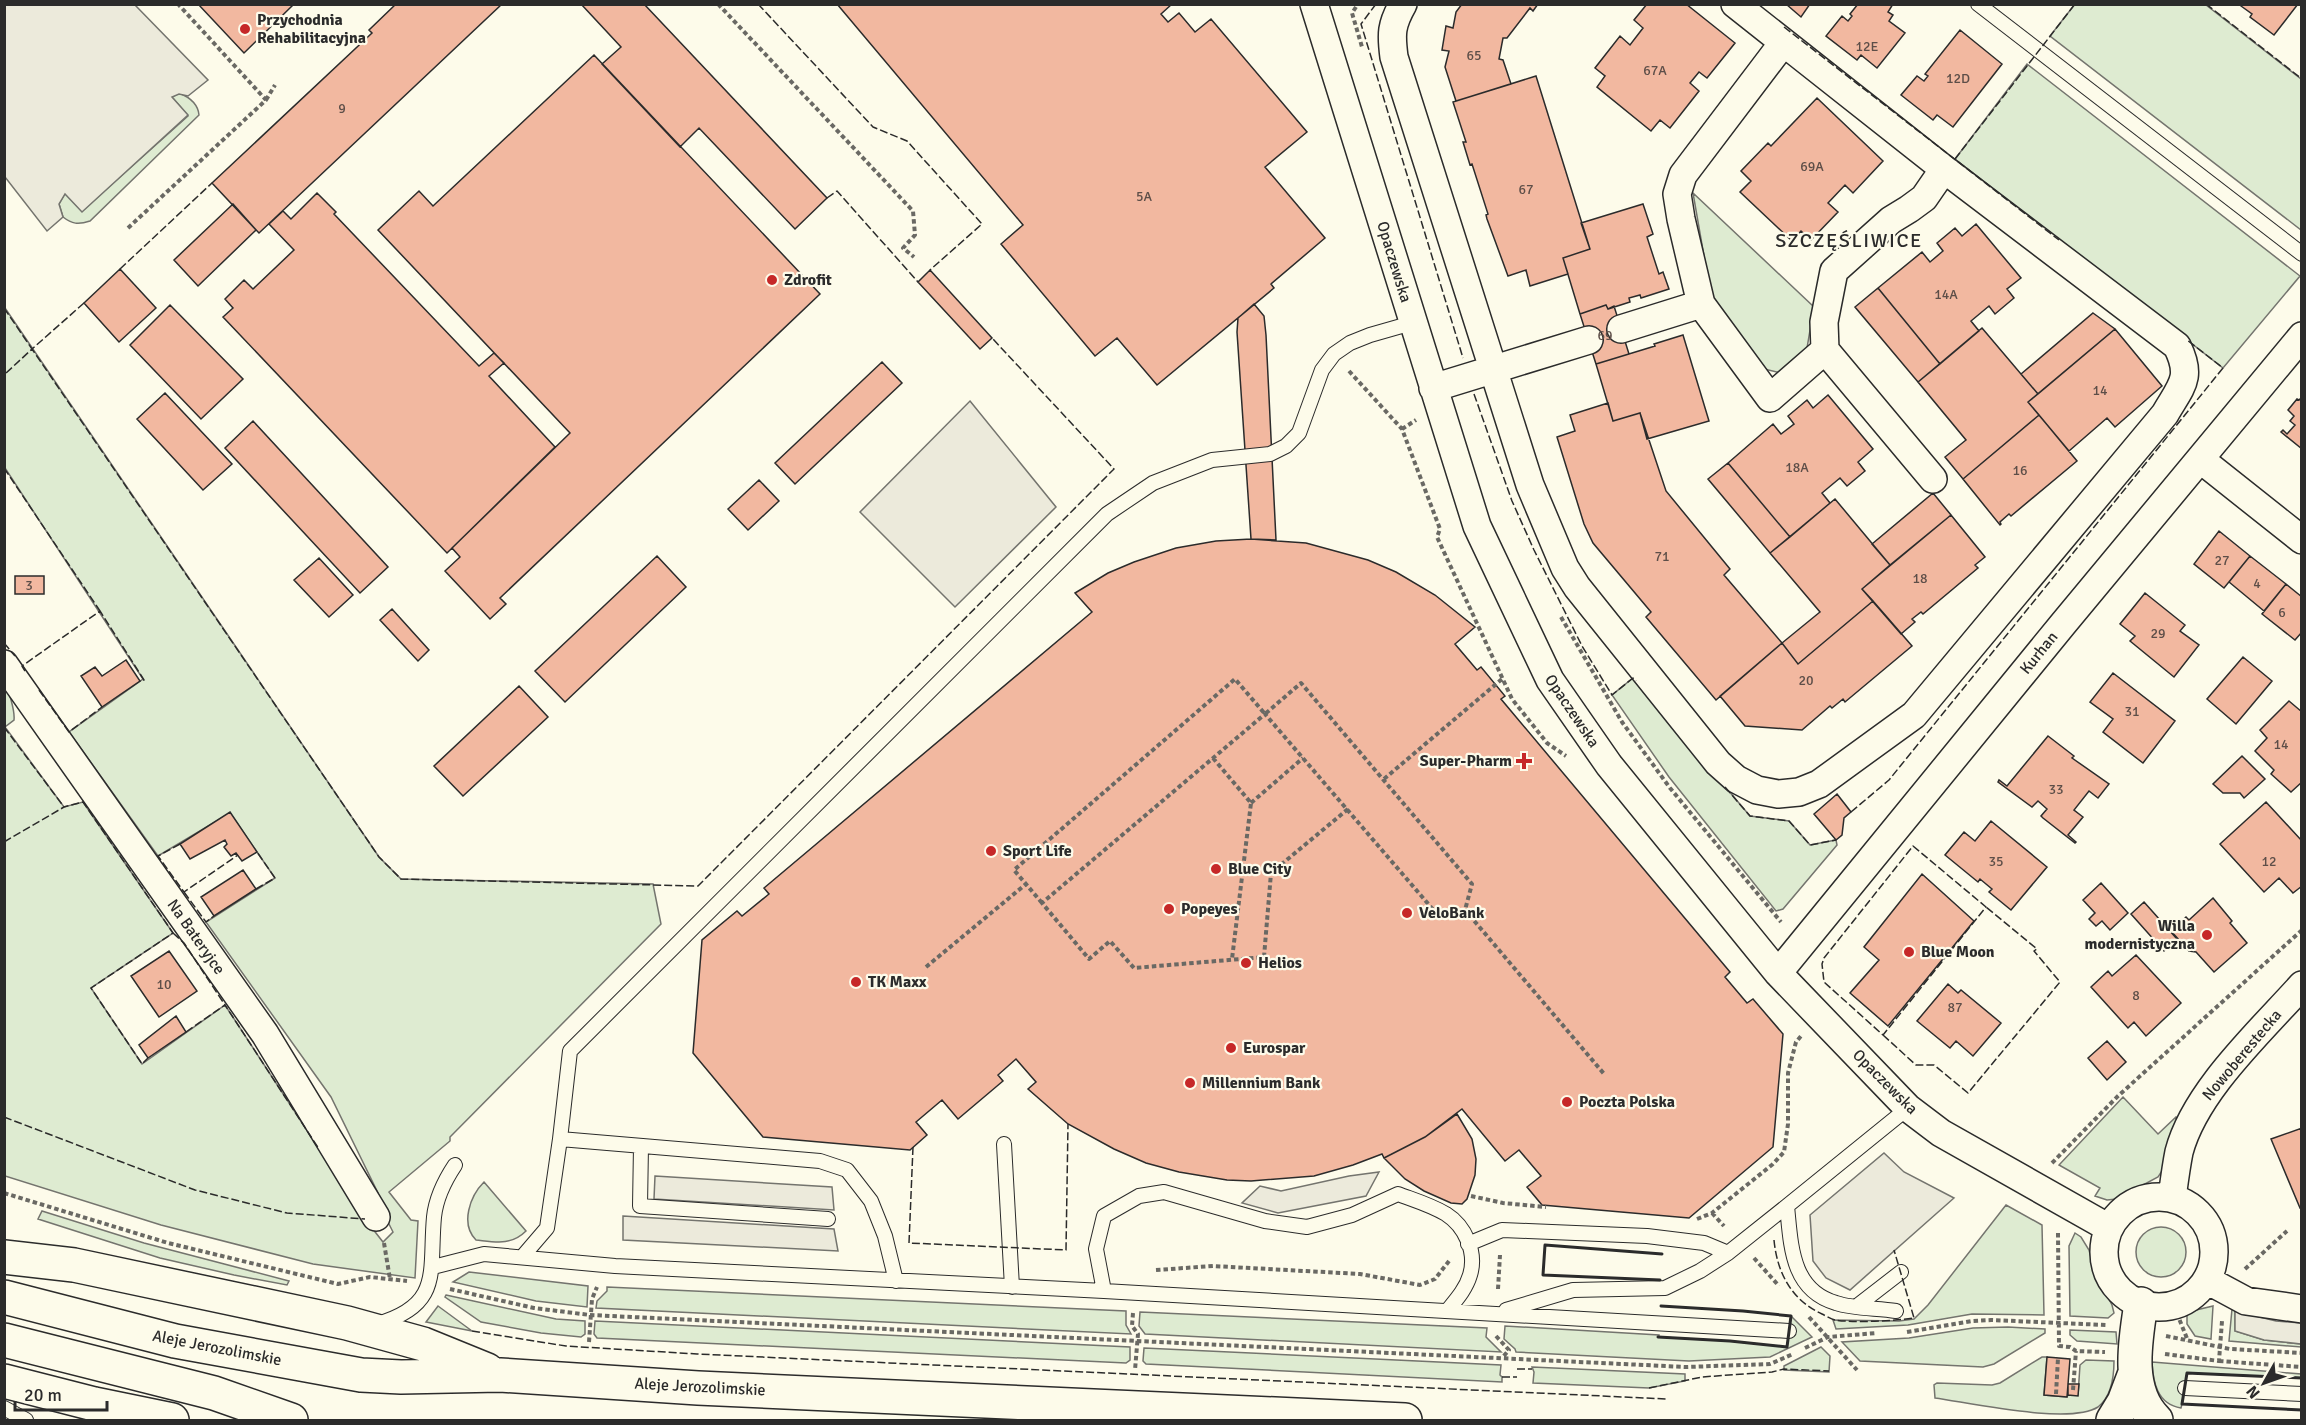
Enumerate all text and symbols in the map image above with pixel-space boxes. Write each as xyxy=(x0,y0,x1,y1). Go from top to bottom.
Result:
place label: Przychodnia Rehabilitacyjna xyxy=(257,10,366,48)
marker: Przychodnia Rehabilitacyjna xyxy=(238,22,252,36)
house number: 12E xyxy=(1855,38,1879,55)
house number: 65 xyxy=(1466,47,1482,64)
house number: 67A xyxy=(1643,62,1667,79)
house number: 12D xyxy=(1946,70,1970,87)
house number: 9 xyxy=(338,100,346,117)
house number: 69A xyxy=(1800,158,1824,175)
house number: 67 xyxy=(1518,181,1534,198)
house number: 5A xyxy=(1136,188,1152,205)
street label: Opaczewska xyxy=(1372,219,1416,305)
district label: SZCZĘŚLIWICE xyxy=(1775,228,1923,253)
place label: Zdrofit xyxy=(784,270,832,290)
marker: Zdrofit xyxy=(765,273,779,287)
house number: 14A xyxy=(1934,286,1958,303)
house number: 69 xyxy=(1597,327,1613,344)
house number: 14 xyxy=(2092,382,2108,399)
house number: 18A xyxy=(1785,459,1809,476)
house number: 16 xyxy=(2012,462,2028,479)
house number: 71 xyxy=(1654,548,1670,565)
house number: 27 xyxy=(2214,552,2230,569)
house number: 18 xyxy=(1912,570,1928,587)
house number: 4 xyxy=(2253,575,2261,592)
house number: 3 xyxy=(25,577,33,594)
house number: 6 xyxy=(2278,604,2286,621)
house number: 29 xyxy=(2150,625,2166,642)
street label: Kurhan xyxy=(2016,627,2062,679)
street label: Opaczewska xyxy=(1540,671,1604,751)
house number: 20 xyxy=(1798,672,1814,689)
house number: 31 xyxy=(2124,703,2140,720)
house number: 14 xyxy=(2273,736,2289,753)
place label: Super-Pharm xyxy=(1420,751,1512,771)
marker: Super-Pharm xyxy=(1517,754,1531,768)
house number: 33 xyxy=(2048,781,2064,798)
place label: Sport Life xyxy=(1003,841,1072,861)
marker: Sport Life xyxy=(984,844,998,858)
house number: 35 xyxy=(1988,853,2004,870)
house number: 12 xyxy=(2261,853,2277,870)
place label: Blue City xyxy=(1228,859,1291,879)
marker: Blue City xyxy=(1209,862,1223,876)
street label: Na Bateryjce xyxy=(163,895,229,979)
place label: Popeyes xyxy=(1181,899,1238,919)
marker: Popeyes xyxy=(1162,902,1176,916)
place label: VeloBank xyxy=(1419,903,1485,923)
marker: VeloBank xyxy=(1400,906,1414,920)
place label: Willa modernistyczna xyxy=(2085,916,2195,954)
marker: Willa modernistyczna xyxy=(2200,928,2214,942)
place label: Blue Moon xyxy=(1921,942,1995,962)
marker: Blue Moon xyxy=(1902,945,1916,959)
place label: Helios xyxy=(1258,953,1302,973)
marker: Helios xyxy=(1239,956,1253,970)
place label: TK Maxx xyxy=(868,972,927,992)
marker: TK Maxx xyxy=(849,975,863,989)
house number: 10 xyxy=(156,976,172,993)
house number: 8 xyxy=(2132,987,2140,1004)
house number: 87 xyxy=(1947,999,1963,1016)
street label: Nowoberestecka xyxy=(2198,1005,2286,1105)
place label: Eurospar xyxy=(1243,1038,1306,1058)
marker: Eurospar xyxy=(1224,1041,1238,1055)
street label: Opaczewska xyxy=(1848,1045,1922,1119)
place label: Millennium Bank xyxy=(1202,1073,1321,1093)
marker: Millennium Bank xyxy=(1183,1076,1197,1090)
place label: Poczta Polska xyxy=(1579,1092,1675,1112)
marker: Poczta Polska xyxy=(1560,1095,1574,1109)
street label: Aleje Jerozolimskie xyxy=(151,1326,283,1370)
north arrow xyxy=(2234,1353,2294,1413)
scale bar xyxy=(15,1374,106,1412)
street label: Aleje Jerozolimskie xyxy=(634,1374,766,1400)
text: N xyxy=(2242,1381,2265,1403)
text: 20 m xyxy=(24,1384,62,1406)

